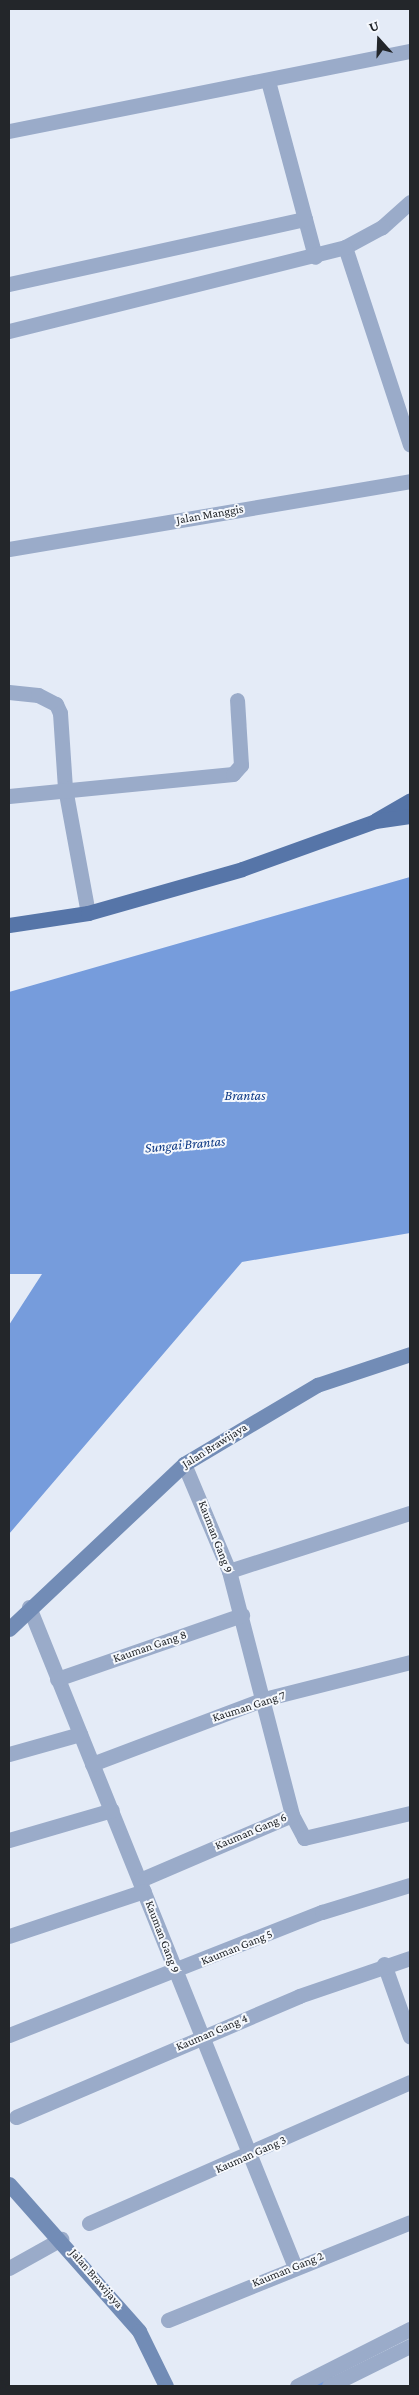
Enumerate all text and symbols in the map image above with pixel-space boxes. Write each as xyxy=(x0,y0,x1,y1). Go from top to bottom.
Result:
north arrow xyxy=(354,15,404,65)
text: U xyxy=(367,17,381,35)
street label: Jalan Manggis xyxy=(175,502,245,528)
water label: Brantas xyxy=(225,1087,265,1103)
water label: Sungai Brantas xyxy=(144,1132,226,1156)
street label: Jalan Brawijaya xyxy=(180,1420,250,1472)
street label: Kauman Gang 9 xyxy=(195,1499,235,1575)
street label: Kauman Gang 8 xyxy=(111,1628,189,1666)
street label: Kauman Gang 7 xyxy=(211,1688,287,1726)
street label: Kauman Gang 6 xyxy=(213,1810,289,1854)
street label: Kauman Gang 9 xyxy=(142,1899,182,1975)
street label: Kauman Gang 5 xyxy=(199,1927,275,1969)
street label: Kauman Gang 4 xyxy=(174,2011,250,2055)
street label: Kauman Gang 3 xyxy=(213,2133,289,2177)
street label: Jalan Brawijaya xyxy=(66,2246,126,2312)
street label: Kauman Gang 2 xyxy=(250,2249,326,2291)

